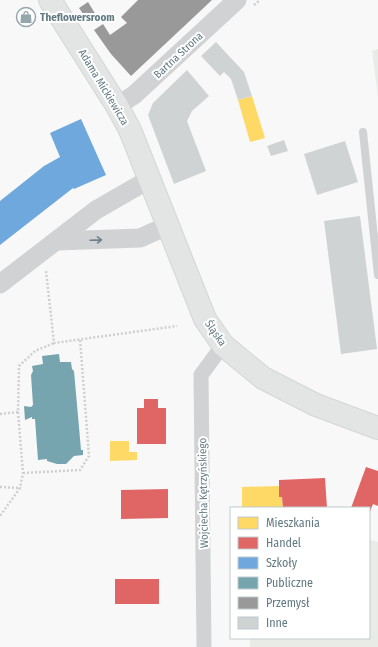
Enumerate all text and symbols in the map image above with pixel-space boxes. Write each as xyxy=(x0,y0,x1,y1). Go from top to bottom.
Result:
shop icon: Theflowersroom xyxy=(15,6,37,28)
place label: Theflowersroom xyxy=(40,11,115,24)
street label: Bartna Strona xyxy=(151,29,206,81)
street label: Adama Mickiewicza xyxy=(76,47,131,128)
one-way arrow xyxy=(90,236,103,244)
street label: Śląska xyxy=(202,317,230,349)
street label: Wojciecha Kętrzyńskiego xyxy=(196,437,211,548)
legend xyxy=(230,507,370,639)
text: Mieszkania xyxy=(266,516,320,530)
text: Handel xyxy=(266,536,301,550)
text: Szkoły xyxy=(266,556,298,570)
text: Publiczne xyxy=(266,576,313,590)
text: Przemysł xyxy=(266,596,310,610)
text: Inne xyxy=(266,616,288,630)

